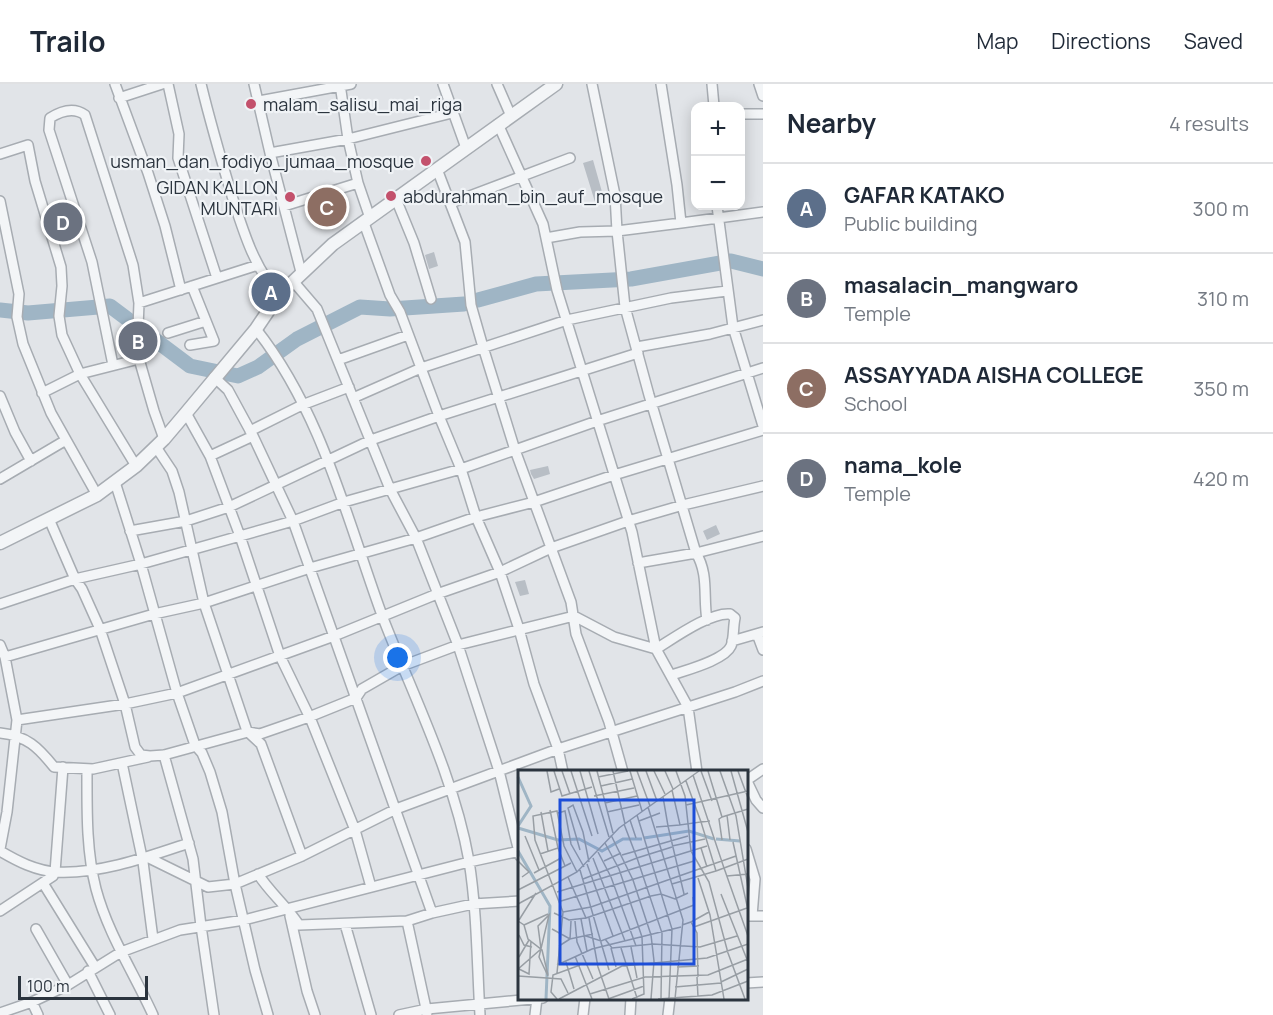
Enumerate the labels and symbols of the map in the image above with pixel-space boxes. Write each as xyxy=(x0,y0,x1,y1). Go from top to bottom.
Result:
place label: malam_salisu_mai_riga xyxy=(263,92,462,116)
marker: malam_salisu_mai_riga xyxy=(244,97,258,111)
place label: usman_dan_fodiyo_jumaa_mosque xyxy=(110,149,414,173)
marker: usman_dan_fodiyo_jumaa_mosque xyxy=(419,154,433,168)
place label: GIDAN KALLON MUNTARI xyxy=(157,175,278,220)
pin: C xyxy=(308,184,346,230)
place label: abdurahman_bin_auf_mosque xyxy=(403,184,663,208)
marker: abdurahman_bin_auf_mosque xyxy=(384,189,398,203)
marker: GIDAN KALLON MUNTARI xyxy=(283,190,297,204)
pin: D xyxy=(44,200,82,244)
pin: A xyxy=(252,270,290,314)
pin: B xyxy=(118,318,158,364)
your location xyxy=(383,643,412,672)
inset map xyxy=(518,770,748,1000)
scale bar xyxy=(18,973,148,1000)

